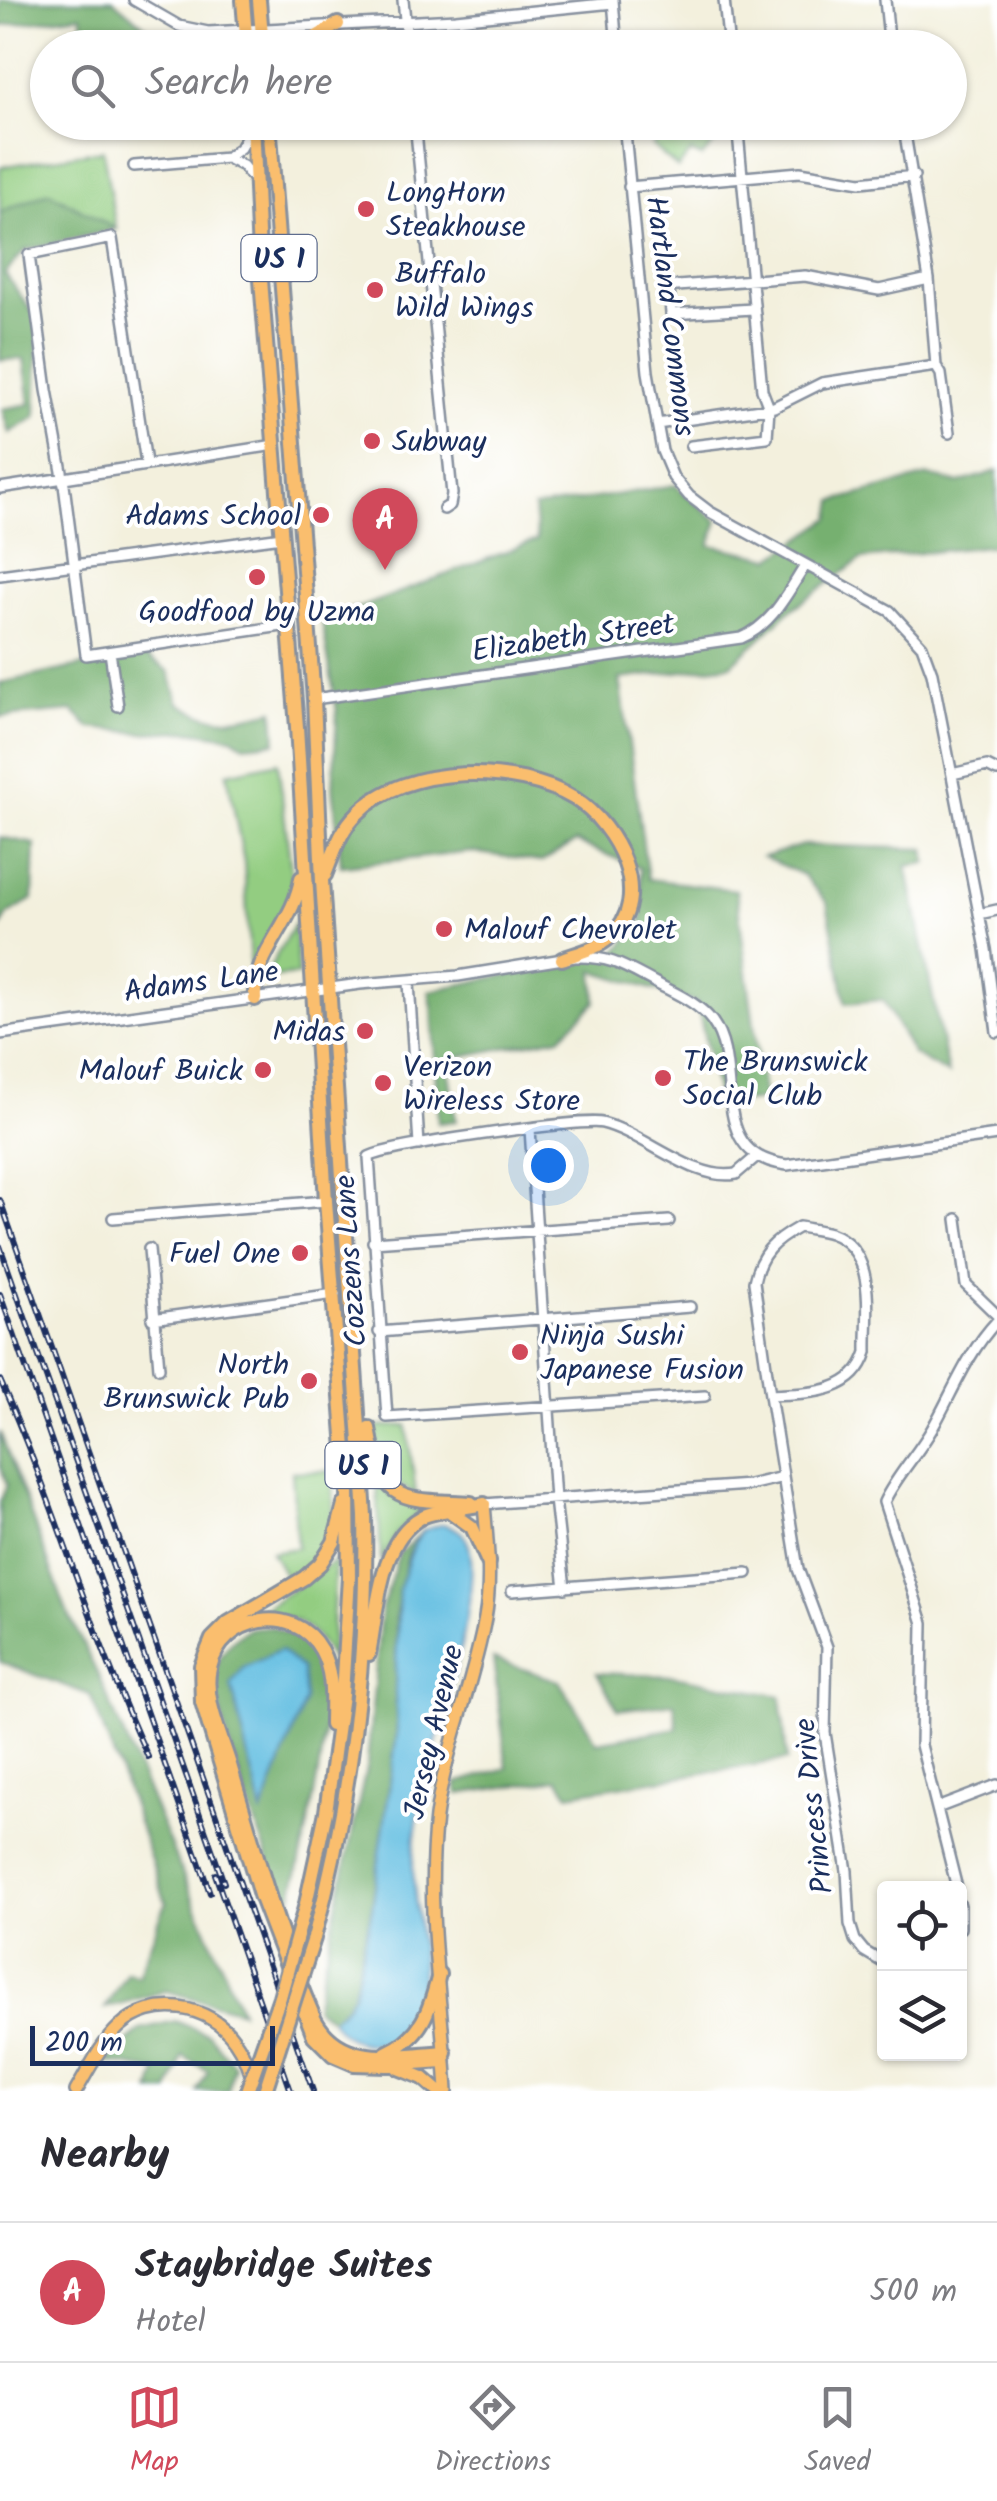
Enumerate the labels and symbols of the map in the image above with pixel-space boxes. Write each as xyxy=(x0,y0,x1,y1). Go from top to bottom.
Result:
place label: LongHorn Steakhouse xyxy=(386,170,526,252)
street label: Hartland Commons xyxy=(630,193,708,439)
marker: LongHorn Steakhouse xyxy=(355,198,377,220)
road number: US 1 xyxy=(242,235,316,281)
place label: Buffalo Wild Wings xyxy=(395,251,534,333)
marker: Buffalo Wild Wings xyxy=(364,279,386,301)
place label: Subway xyxy=(392,419,487,467)
marker: Subway xyxy=(361,430,383,452)
pin: A xyxy=(352,488,418,570)
place label: Adams School xyxy=(125,493,301,541)
marker: Adams School xyxy=(310,504,332,526)
marker: Goodfood by Uzma xyxy=(246,566,268,588)
place label: Goodfood by Uzma xyxy=(139,589,375,637)
street label: Elizabeth Street xyxy=(469,601,678,677)
place label: Malouf Chevrolet xyxy=(464,907,677,955)
marker: Malouf Chevrolet xyxy=(433,918,455,940)
street label: Adams Lane xyxy=(121,948,282,1018)
place label: Midas xyxy=(272,1009,345,1057)
marker: Midas xyxy=(354,1020,376,1042)
place label: The Brunswick Social Club xyxy=(683,1039,869,1121)
place label: Verizon Wireless Store xyxy=(403,1044,580,1126)
place label: Malouf Buick xyxy=(78,1048,244,1096)
marker: Malouf Buick xyxy=(252,1059,274,1081)
marker: The Brunswick Social Club xyxy=(652,1067,674,1089)
marker: Verizon Wireless Store xyxy=(372,1072,394,1094)
your location xyxy=(523,1140,574,1191)
street label: Cozzens Lane xyxy=(322,1173,382,1348)
place label: Fuel One xyxy=(169,1231,280,1279)
marker: Fuel One xyxy=(289,1242,311,1264)
place label: Ninja Sushi Japanese Fusion xyxy=(540,1313,744,1395)
marker: Ninja Sushi Japanese Fusion xyxy=(509,1341,531,1363)
place label: North Brunswick Pub xyxy=(104,1342,289,1424)
marker: North Brunswick Pub xyxy=(298,1370,320,1392)
road number: US 1 xyxy=(326,1442,400,1488)
street label: Jersey Avenue xyxy=(392,1640,478,1825)
street label: Princess Drive xyxy=(782,1716,848,1896)
scale bar xyxy=(30,2021,275,2066)

